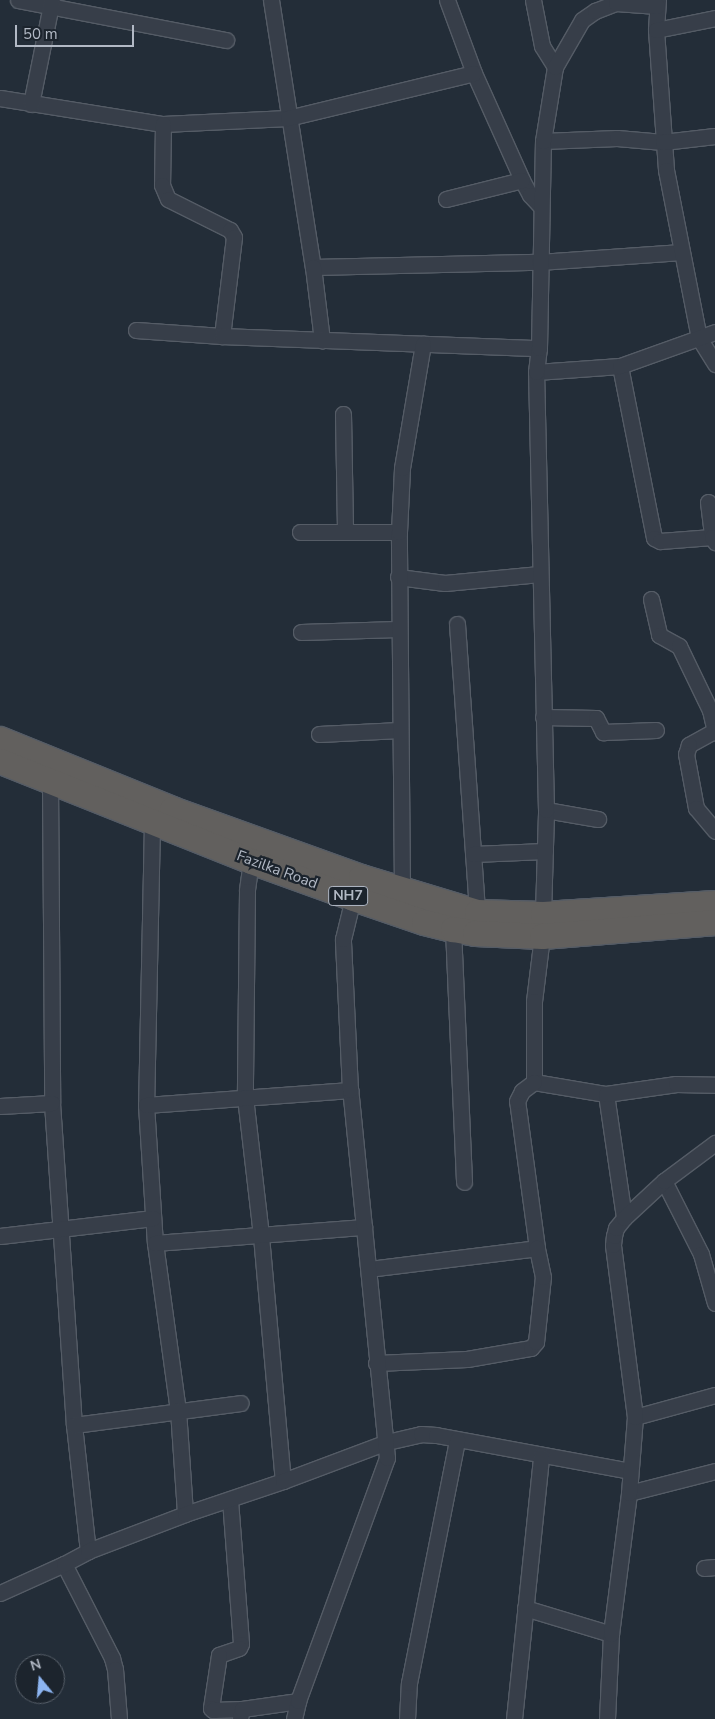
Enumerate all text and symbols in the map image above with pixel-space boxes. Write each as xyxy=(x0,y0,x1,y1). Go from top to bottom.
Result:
scale bar xyxy=(18,15,136,47)
text: 50 m xyxy=(23,24,58,44)
street label: Fazilka Road xyxy=(234,847,320,893)
road number: NH7 xyxy=(328,884,368,908)
north arrow xyxy=(15,1654,65,1704)
text: N xyxy=(28,1655,44,1676)

